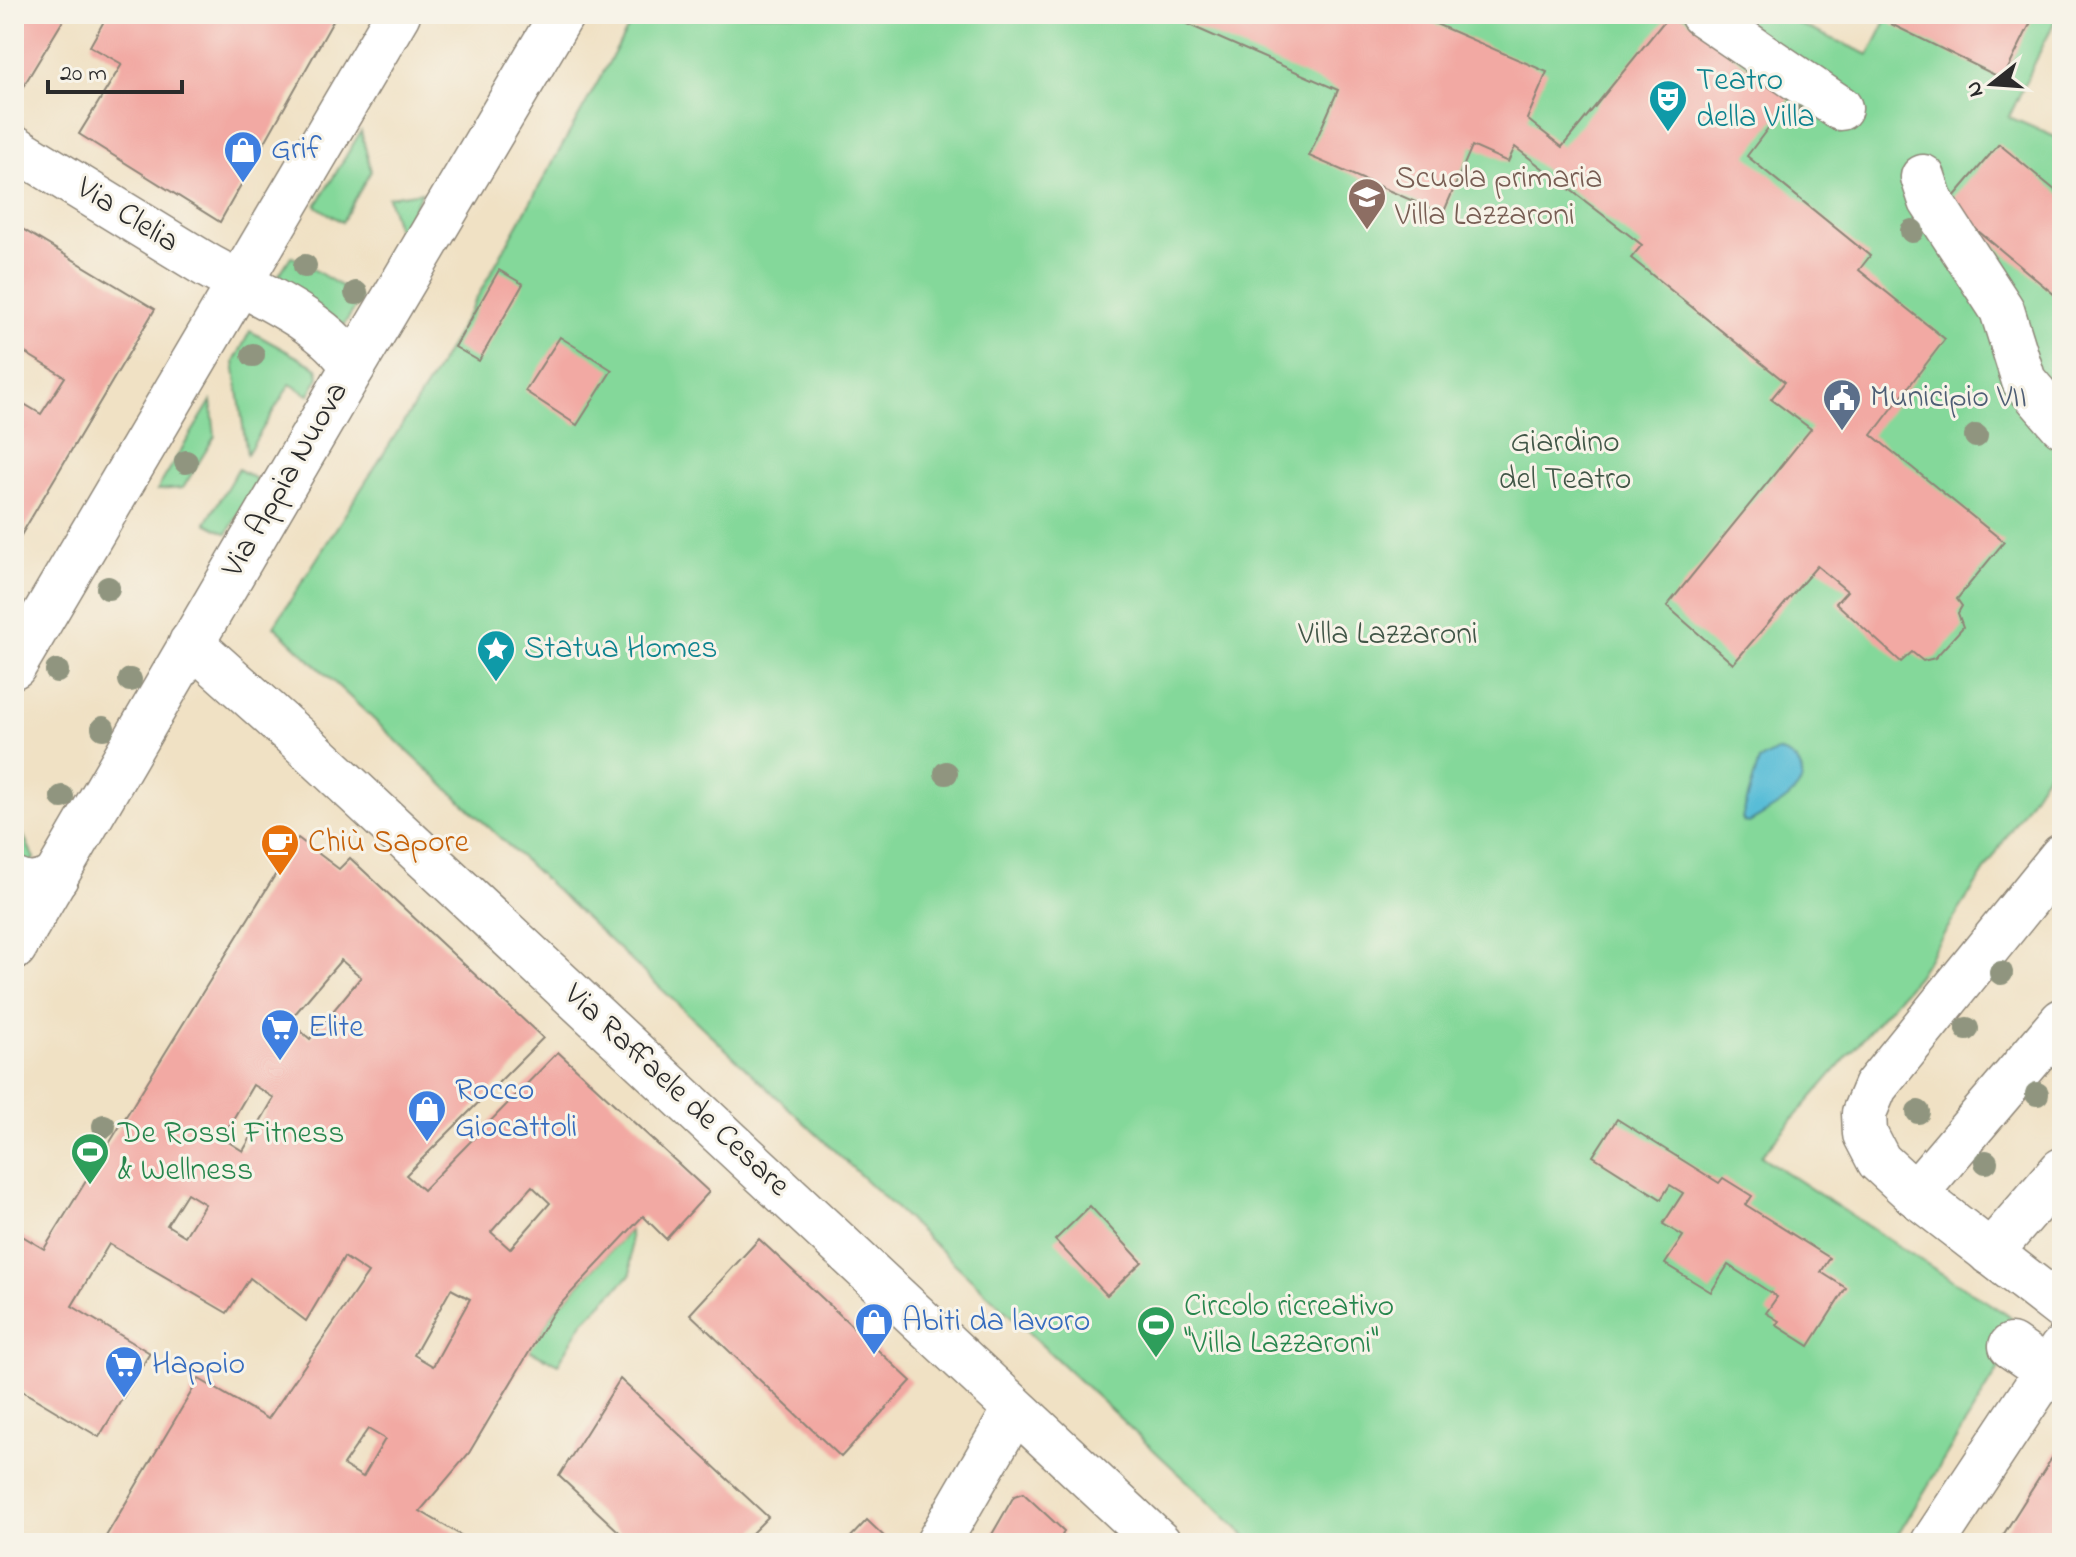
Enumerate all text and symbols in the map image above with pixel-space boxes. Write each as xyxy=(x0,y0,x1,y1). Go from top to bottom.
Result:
scale bar xyxy=(48,44,182,94)
north arrow xyxy=(1952,44,2032,124)
text: 20 m xyxy=(60,57,107,92)
place label: Teatro della Villa xyxy=(1696,58,1815,142)
text: N xyxy=(1958,77,1993,101)
theatre icon: Teatro della Villa xyxy=(1647,78,1689,133)
place label: Grif xyxy=(271,127,322,174)
shop icon: Grif xyxy=(222,129,264,184)
place label: Scuola primaria Villa Lazzaroni xyxy=(1394,156,1602,240)
street label: Via Clelia xyxy=(66,165,188,266)
school or university icon: Scuola primaria Villa Lazzaroni xyxy=(1346,176,1388,231)
street label: Via Appia Nuova xyxy=(210,373,361,588)
place label: Municipio VII xyxy=(1870,375,2027,422)
public building icon: Municipio VII xyxy=(1821,377,1863,432)
park label: Giardino del Teatro xyxy=(1499,420,1631,504)
park label: Villa Lazzaroni xyxy=(1297,612,1478,659)
place label: Statua Homes xyxy=(524,626,718,673)
place icon: Statua Homes xyxy=(475,628,517,683)
place label: Chiù Sapore xyxy=(308,820,470,867)
cafe icon: Chiù Sapore xyxy=(259,822,301,877)
street label: Via Raffaele de Cesare xyxy=(551,973,800,1209)
place label: Elite xyxy=(308,1005,364,1052)
supermarket icon: Elite xyxy=(259,1007,301,1062)
place label: Rocco Giocattoli xyxy=(455,1068,577,1152)
shop icon: Rocco Giocattoli xyxy=(406,1088,448,1143)
place label: De Rossi Fitness & Wellness xyxy=(117,1111,344,1195)
sports icon: De Rossi Fitness & Wellness xyxy=(69,1131,111,1186)
place label: Circolo ricreativo "Villa Lazzaroni" xyxy=(1184,1284,1394,1368)
place label: Abiti da lavoro xyxy=(902,1299,1090,1346)
shop icon: Abiti da lavoro xyxy=(853,1301,895,1356)
sports icon: Circolo ricreativo "Villa Lazzaroni" xyxy=(1135,1304,1177,1359)
place label: Happio xyxy=(152,1342,245,1389)
supermarket icon: Happio xyxy=(103,1344,145,1399)

